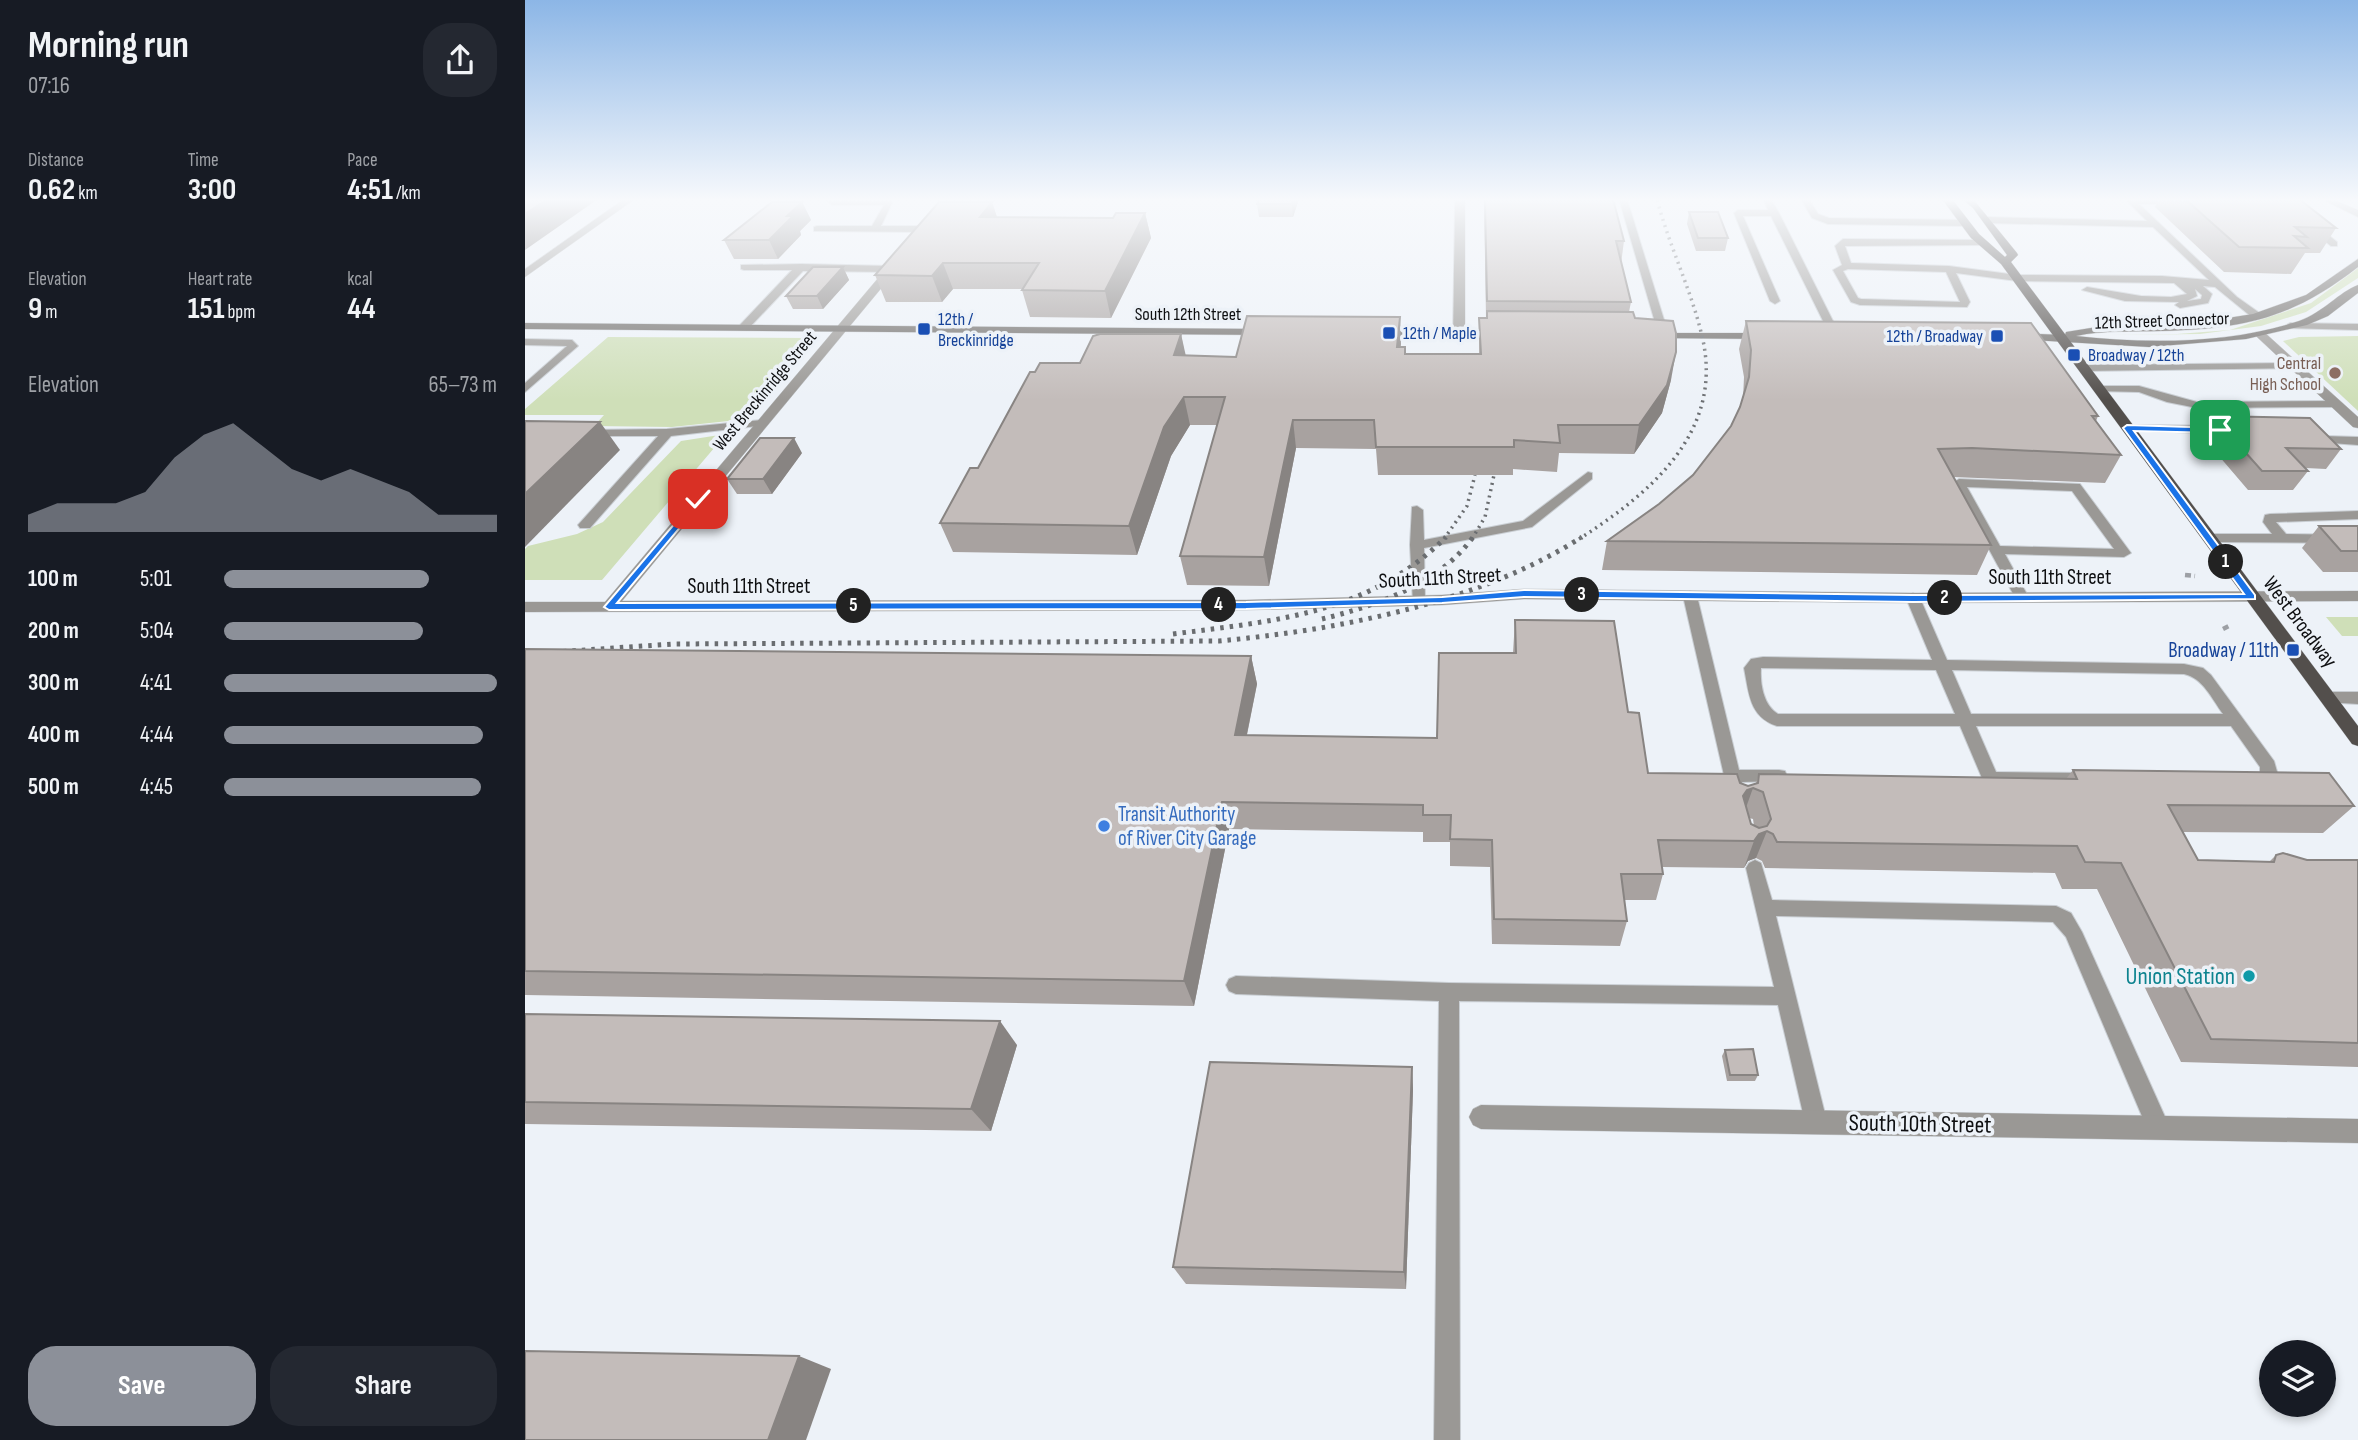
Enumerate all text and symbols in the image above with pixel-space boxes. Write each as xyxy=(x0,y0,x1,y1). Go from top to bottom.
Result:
text: Morning run xyxy=(28,23,189,68)
button: share xyxy=(423,23,497,97)
text: 07:16 xyxy=(28,72,70,100)
text: Distance xyxy=(28,149,84,172)
text: Time xyxy=(188,149,219,172)
text: Pace xyxy=(347,149,378,172)
text: 0.62 xyxy=(28,172,75,208)
text: 3:00 xyxy=(188,172,236,208)
text: 4:51 xyxy=(347,172,393,208)
text: km xyxy=(75,182,98,205)
text: /km xyxy=(393,182,421,205)
text: Elevation xyxy=(28,268,87,291)
text: Heart rate xyxy=(188,268,253,291)
text: kcal xyxy=(347,268,372,291)
text: 9 xyxy=(28,291,42,327)
text: 151 xyxy=(188,291,224,327)
text: 44 xyxy=(347,291,375,327)
text: m xyxy=(42,301,57,324)
text: bpm xyxy=(224,301,255,324)
street label: South 12th Street xyxy=(1135,304,1242,325)
street label: 12th Street Connector xyxy=(2094,308,2230,334)
place label: 12th / Breckinridge xyxy=(938,309,1014,351)
marker: 12th / Breckinridge xyxy=(916,321,932,337)
place label: 12th / Maple xyxy=(1403,323,1477,344)
marker: 12th / Maple xyxy=(1381,325,1397,341)
street label: West Breckinridge Street xyxy=(709,326,822,455)
place label: 12th / Broadway xyxy=(1887,326,1983,347)
marker: 12th / Broadway xyxy=(1989,328,2005,344)
place label: Broadway / 12th xyxy=(2088,345,2184,366)
marker: Broadway / 12th xyxy=(2066,347,2082,363)
place label: Central High School xyxy=(2250,353,2321,395)
marker: Central High School xyxy=(2327,365,2343,381)
text: Elevation xyxy=(28,371,99,399)
text: 65–73 m xyxy=(429,371,497,399)
pin xyxy=(2190,400,2250,460)
icon: arrive xyxy=(2201,411,2239,449)
pin xyxy=(668,469,728,529)
icon: check xyxy=(679,480,717,518)
pin: 1 xyxy=(2209,544,2243,580)
text: 1 xyxy=(2222,550,2229,573)
street label: South 11th Street xyxy=(1378,562,1502,594)
text: 100 m xyxy=(28,565,78,593)
text: 5:01 xyxy=(140,565,172,593)
street label: South 11th Street xyxy=(1989,565,2111,590)
street label: West Broadway xyxy=(2258,572,2342,672)
street label: South 11th Street xyxy=(688,574,810,599)
pin: 3 xyxy=(1565,578,1599,612)
pin: 2 xyxy=(1927,580,1963,616)
text: 3 xyxy=(1577,583,1586,606)
text: 2 xyxy=(1940,586,1949,609)
pin: 5 xyxy=(837,588,871,624)
pin: 4 xyxy=(1201,588,1237,622)
text: 4 xyxy=(1214,593,1223,616)
text: 5 xyxy=(849,594,858,617)
text: 200 m xyxy=(28,617,79,645)
text: 5:04 xyxy=(140,617,173,645)
place label: Broadway / 11th xyxy=(2168,638,2279,663)
marker: Broadway / 11th xyxy=(2285,642,2301,658)
text: 300 m xyxy=(28,669,79,697)
text: 4:41 xyxy=(140,669,172,697)
text: 400 m xyxy=(28,721,79,749)
text: 4:44 xyxy=(140,721,173,749)
text: 500 m xyxy=(28,773,79,801)
text: 4:45 xyxy=(140,773,173,801)
place label: Transit Authority of River City Garage xyxy=(1118,802,1256,851)
marker: Transit Authority of River City Garage xyxy=(1096,818,1112,834)
place label: Union Station xyxy=(2126,962,2235,991)
marker: Union Station xyxy=(2241,968,2257,984)
street label: South 10th Street xyxy=(1848,1108,1992,1140)
map controls xyxy=(2259,1340,2336,1417)
button: layers xyxy=(2259,1340,2336,1417)
button: Save xyxy=(28,1346,256,1426)
button: Share xyxy=(270,1346,497,1426)

